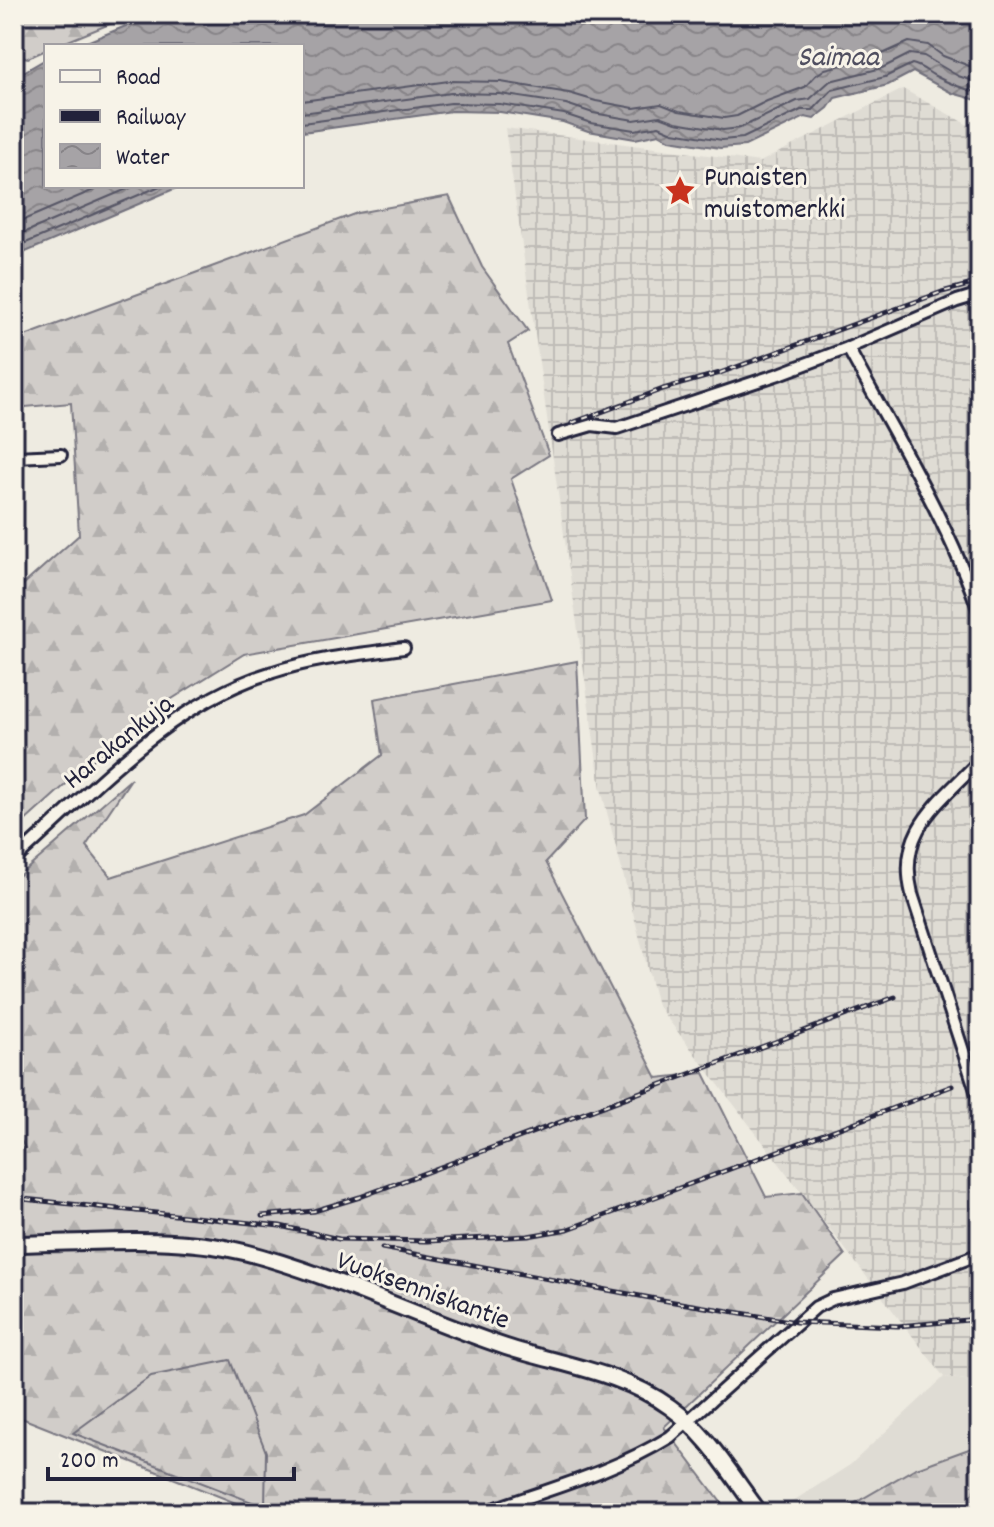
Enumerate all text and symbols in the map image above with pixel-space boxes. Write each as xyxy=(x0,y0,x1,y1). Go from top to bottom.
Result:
water label: Saimaa xyxy=(797,38,881,81)
legend xyxy=(44,44,304,188)
text: Road xyxy=(116,62,161,96)
text: Railway xyxy=(116,102,187,136)
text: Water xyxy=(116,142,169,176)
place label: Punaisten muistomerkki xyxy=(704,160,845,232)
place icon: Punaisten muistomerkki xyxy=(663,174,697,208)
street label: Harakankuja xyxy=(56,686,185,801)
street label: Vuoksenniskantie xyxy=(330,1243,515,1343)
scale bar xyxy=(48,1431,294,1481)
text: 200 m xyxy=(60,1445,119,1479)

